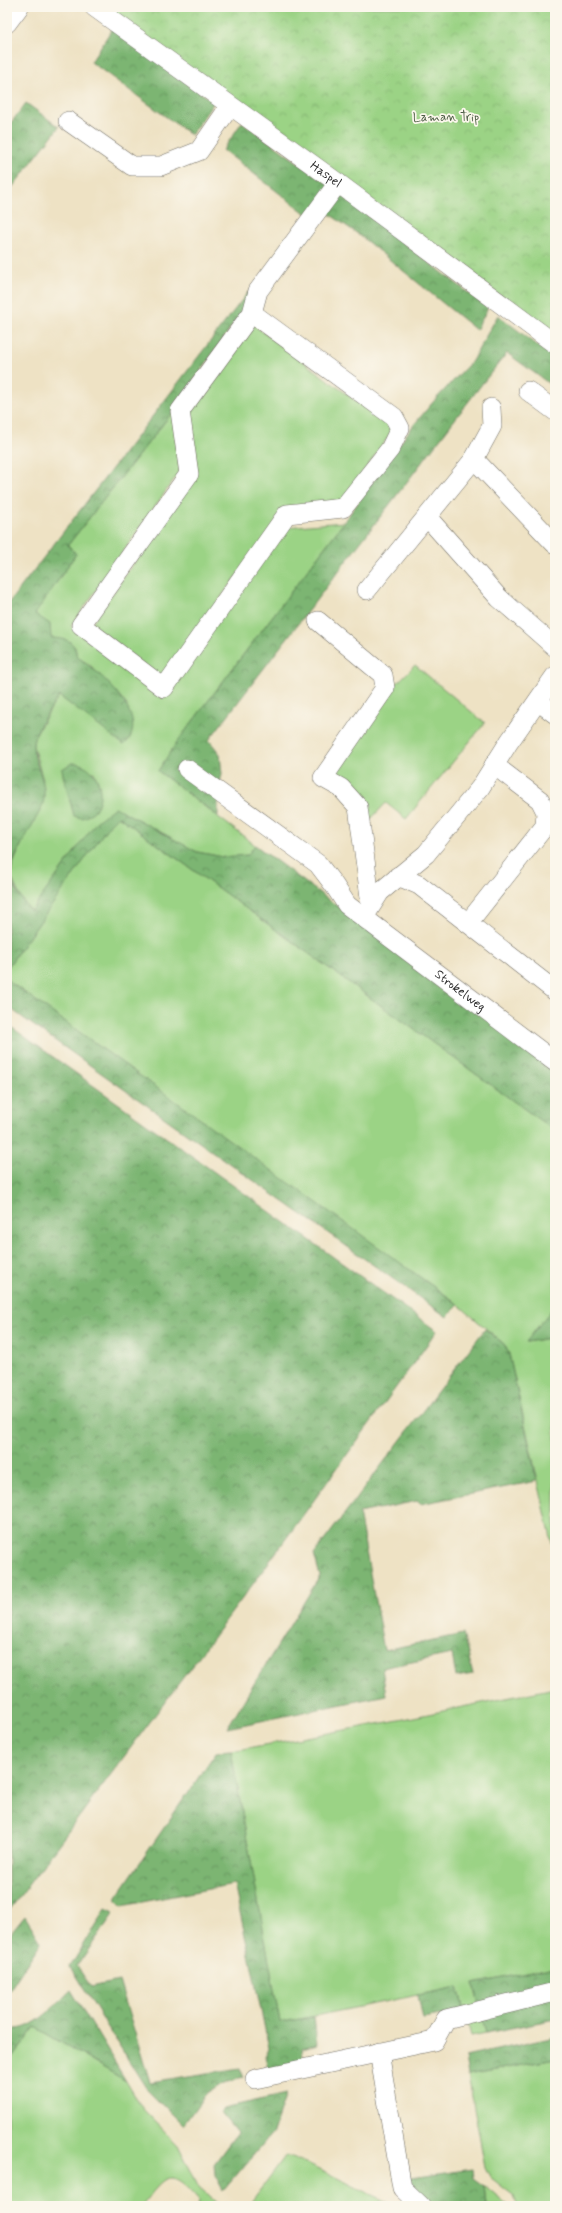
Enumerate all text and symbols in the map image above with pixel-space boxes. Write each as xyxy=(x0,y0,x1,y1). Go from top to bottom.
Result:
park label: Laman Trip xyxy=(413,109,479,126)
street label: Haspel xyxy=(307,157,345,191)
street label: Strokelweg xyxy=(431,966,489,1015)

